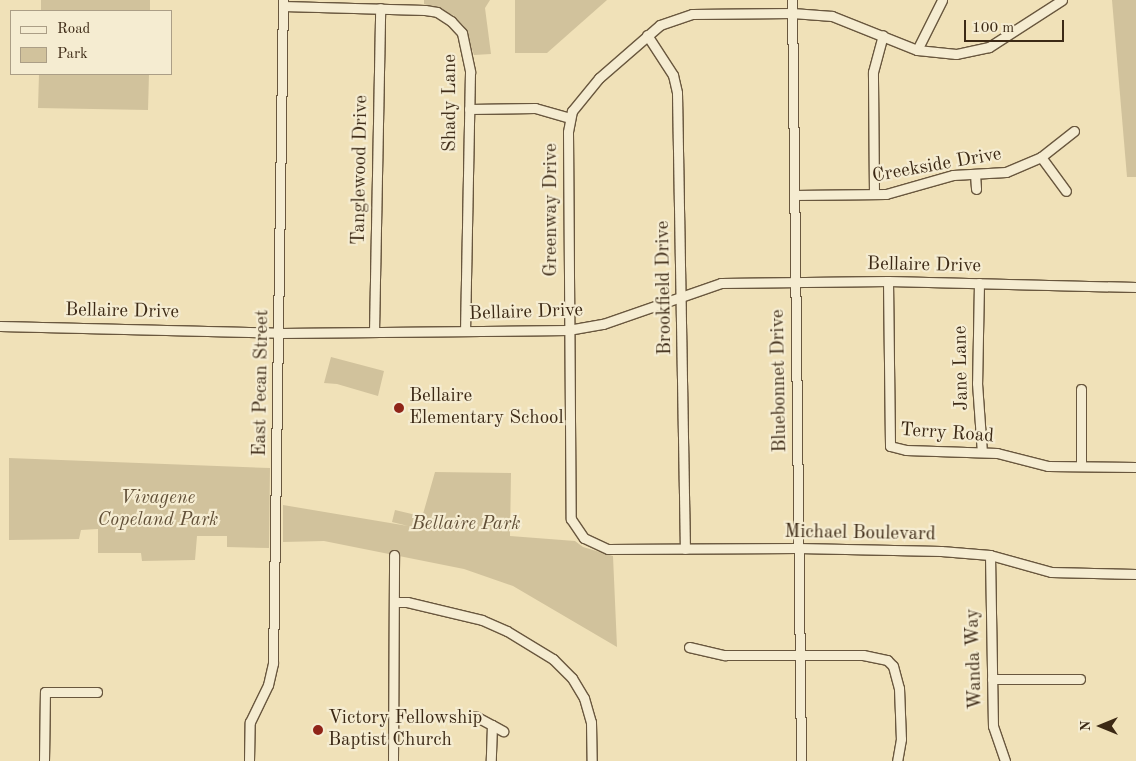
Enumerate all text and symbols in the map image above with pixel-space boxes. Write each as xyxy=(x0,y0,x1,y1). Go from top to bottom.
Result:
legend xyxy=(10,10,172,75)
scale bar xyxy=(966,10,1066,42)
text: 100 m xyxy=(972,21,1014,36)
text: Road xyxy=(57,22,90,37)
text: Park xyxy=(57,47,88,62)
street label: Shady Lane xyxy=(440,54,462,152)
street label: Tanglewood Drive xyxy=(348,95,374,245)
street label: Greenway Drive xyxy=(541,143,563,277)
street label: Creekside Drive xyxy=(871,143,1003,189)
street label: Brookfield Drive xyxy=(652,221,678,355)
street label: Bellaire Drive xyxy=(867,254,981,278)
street label: Bellaire Drive xyxy=(65,300,179,324)
street label: Bellaire Drive xyxy=(469,300,583,326)
street label: East Pecan Street xyxy=(249,309,275,457)
street label: Bluebonnet Drive xyxy=(767,309,793,453)
street label: Jane Lane xyxy=(950,325,974,411)
place label: Bellaire Elementary School xyxy=(409,386,564,430)
marker: Bellaire Elementary School xyxy=(393,402,405,414)
street label: Terry Road xyxy=(899,419,995,449)
park label: Vivagene Copeland Park xyxy=(98,488,218,532)
park label: Bellaire Park xyxy=(412,514,520,536)
street label: Michael Boulevard xyxy=(784,521,936,547)
street label: Wanda Way xyxy=(962,608,988,710)
north arrow xyxy=(1076,701,1126,751)
place label: Victory Fellowship Baptist Church xyxy=(328,708,482,752)
text: N xyxy=(1079,721,1093,731)
marker: Victory Fellowship Baptist Church xyxy=(312,724,324,736)

